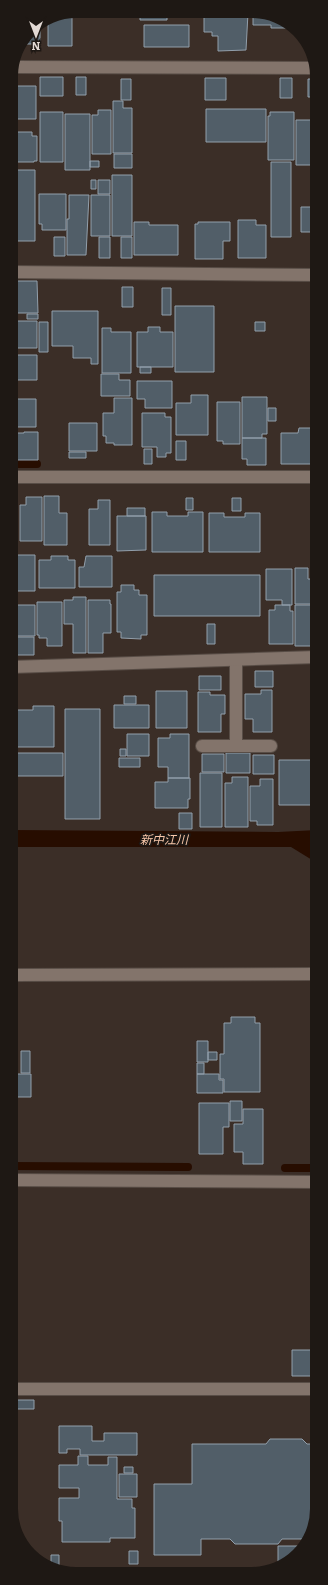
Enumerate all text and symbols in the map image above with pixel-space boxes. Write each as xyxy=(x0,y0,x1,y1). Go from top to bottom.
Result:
north arrow xyxy=(16,16,56,56)
text: N xyxy=(31,39,40,52)
water label: 新中江川 xyxy=(140,833,190,847)

